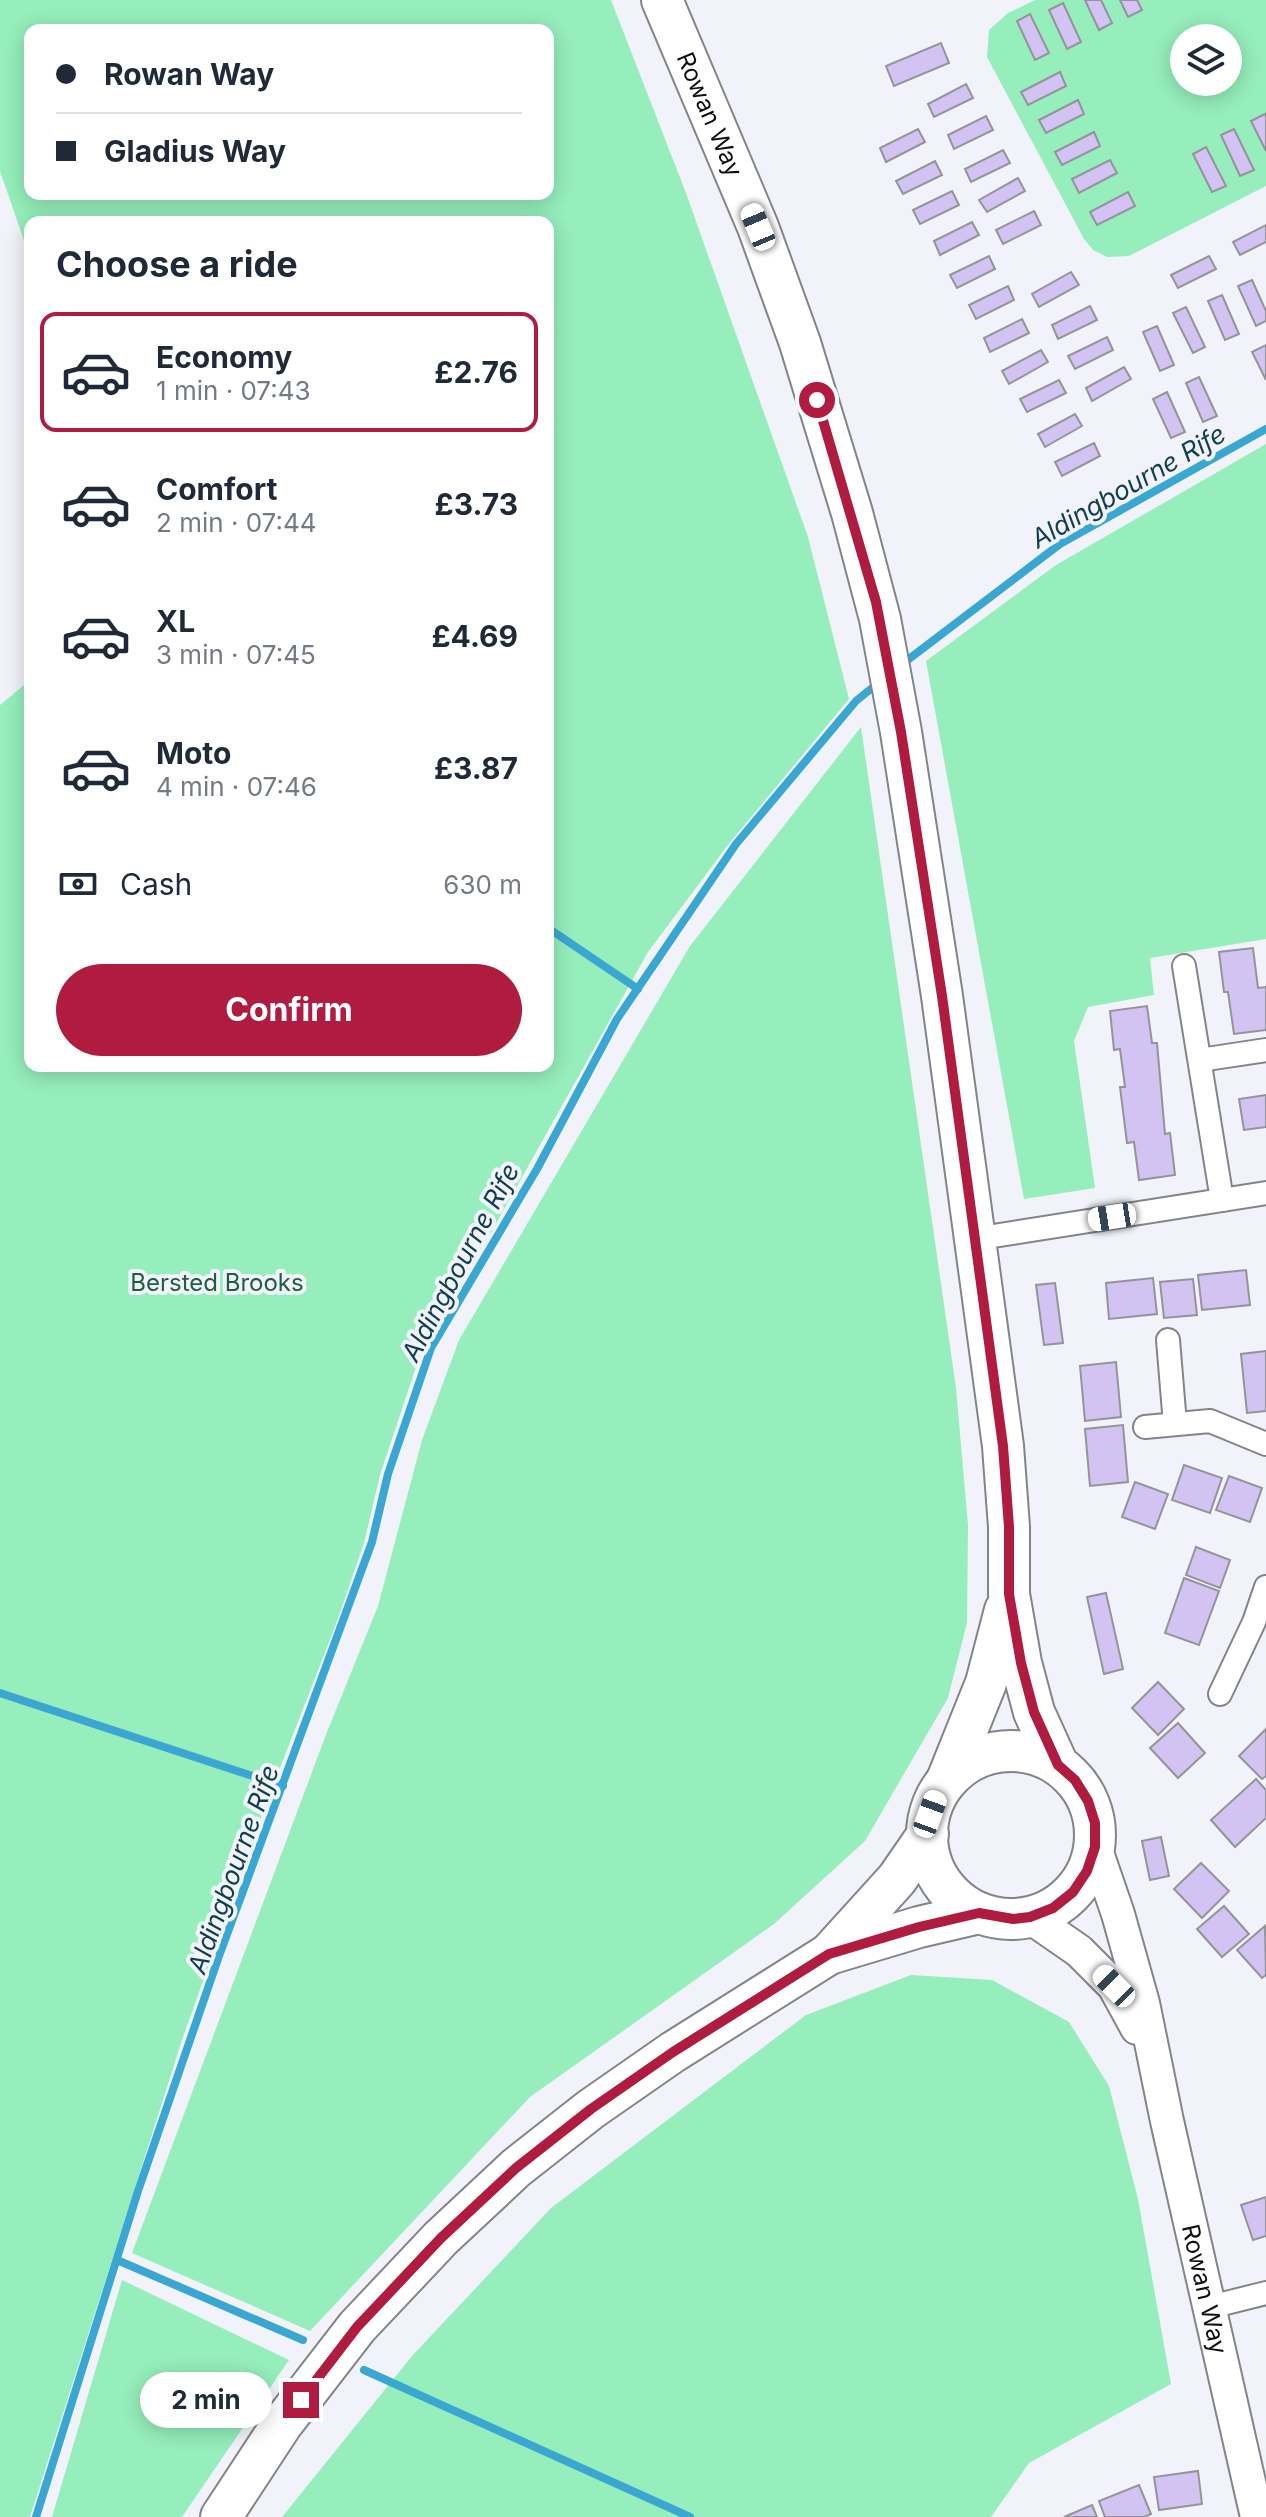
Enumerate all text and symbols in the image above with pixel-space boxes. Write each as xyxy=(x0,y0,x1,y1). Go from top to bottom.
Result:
map controls xyxy=(1170,24,1242,96)
button: layers xyxy=(1170,24,1242,96)
street label: Rowan Way xyxy=(671,48,749,181)
text: Rowan Way xyxy=(104,56,274,92)
text: Gladius Way xyxy=(104,133,286,169)
car xyxy=(738,200,778,254)
text: Choose a ride xyxy=(56,242,298,286)
icon: car xyxy=(60,336,132,408)
text: Economy xyxy=(156,339,292,375)
text: £2.76 xyxy=(434,354,518,390)
text: 1 min · 07:43 xyxy=(156,375,311,406)
route start xyxy=(799,382,835,418)
water label: Aldingbourne Rife xyxy=(1024,418,1231,555)
icon: car xyxy=(60,468,132,540)
text: Comfort xyxy=(156,471,277,507)
text: £3.73 xyxy=(435,486,518,522)
text: 2 min · 07:44 xyxy=(156,507,317,538)
icon: car xyxy=(60,600,132,672)
text: XL xyxy=(156,603,195,639)
text: £4.69 xyxy=(431,618,518,654)
text: 3 min · 07:45 xyxy=(156,639,316,670)
icon: car xyxy=(60,732,132,804)
text: Moto xyxy=(156,735,231,771)
text: £3.87 xyxy=(434,750,518,786)
text: 4 min · 07:46 xyxy=(156,771,317,802)
icon: cash xyxy=(56,862,100,906)
text: Cash xyxy=(120,866,192,902)
text: 630 m xyxy=(443,869,522,900)
button: Confirm xyxy=(56,964,522,1056)
water label: Aldingbourne Rife xyxy=(394,1158,525,1367)
car xyxy=(1086,1201,1138,1233)
park label: Bersted Brooks xyxy=(130,1268,304,1297)
water label: Aldingbourne Rife xyxy=(181,1761,285,1978)
car xyxy=(911,1787,949,1841)
car xyxy=(1089,1961,1139,2011)
street label: Rowan Way xyxy=(1176,2221,1234,2357)
callout: 2 min xyxy=(141,2372,273,2428)
route end xyxy=(283,2382,319,2418)
text: 2 min xyxy=(171,2384,241,2415)

